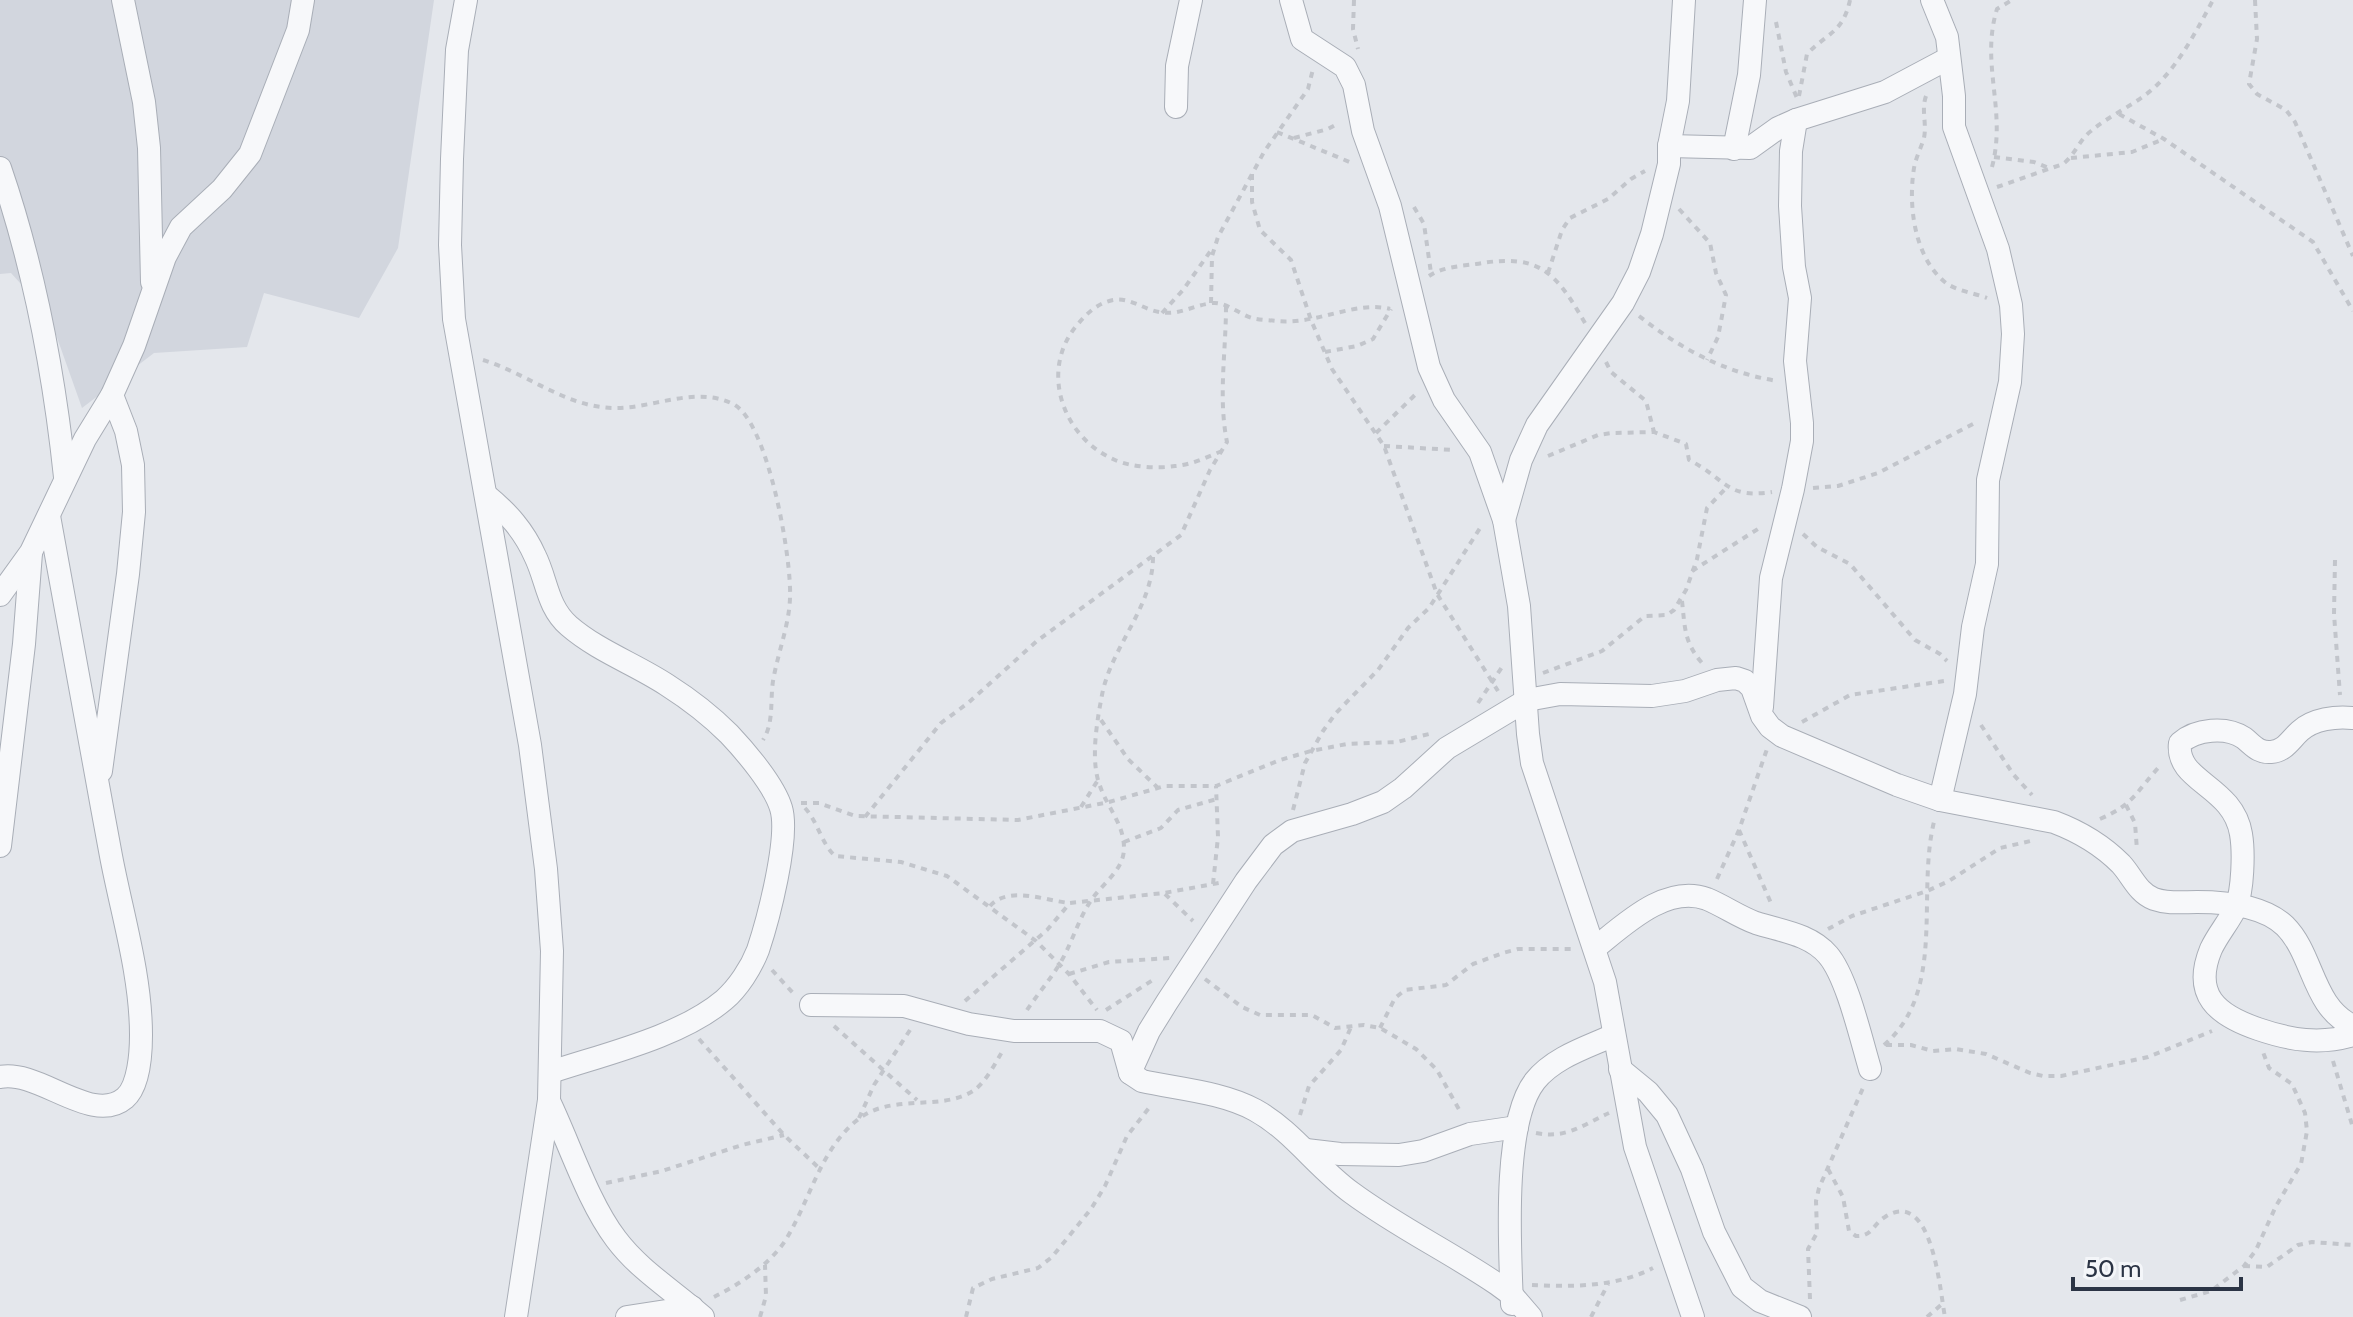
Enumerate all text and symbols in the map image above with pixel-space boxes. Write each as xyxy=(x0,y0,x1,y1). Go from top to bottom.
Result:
scale bar xyxy=(2073,1241,2241,1291)
text: 50 m xyxy=(2085,1254,2141,1283)

